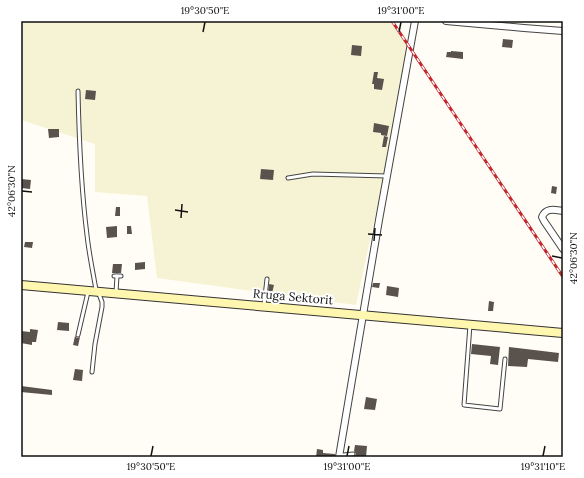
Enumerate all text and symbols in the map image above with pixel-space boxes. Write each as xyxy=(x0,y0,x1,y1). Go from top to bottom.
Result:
text: 19°30'50"E xyxy=(181,4,229,17)
text: 19°31'00"E xyxy=(378,4,424,17)
text: 42°06'30"N xyxy=(5,165,18,217)
text: 42°06'30"N xyxy=(567,232,580,284)
street label: Rruga Sektorit xyxy=(252,286,334,308)
text: 19°30'50"E xyxy=(127,460,175,473)
text: 19°31'00"E xyxy=(324,460,370,473)
text: 19°31'10"E xyxy=(521,460,565,473)

